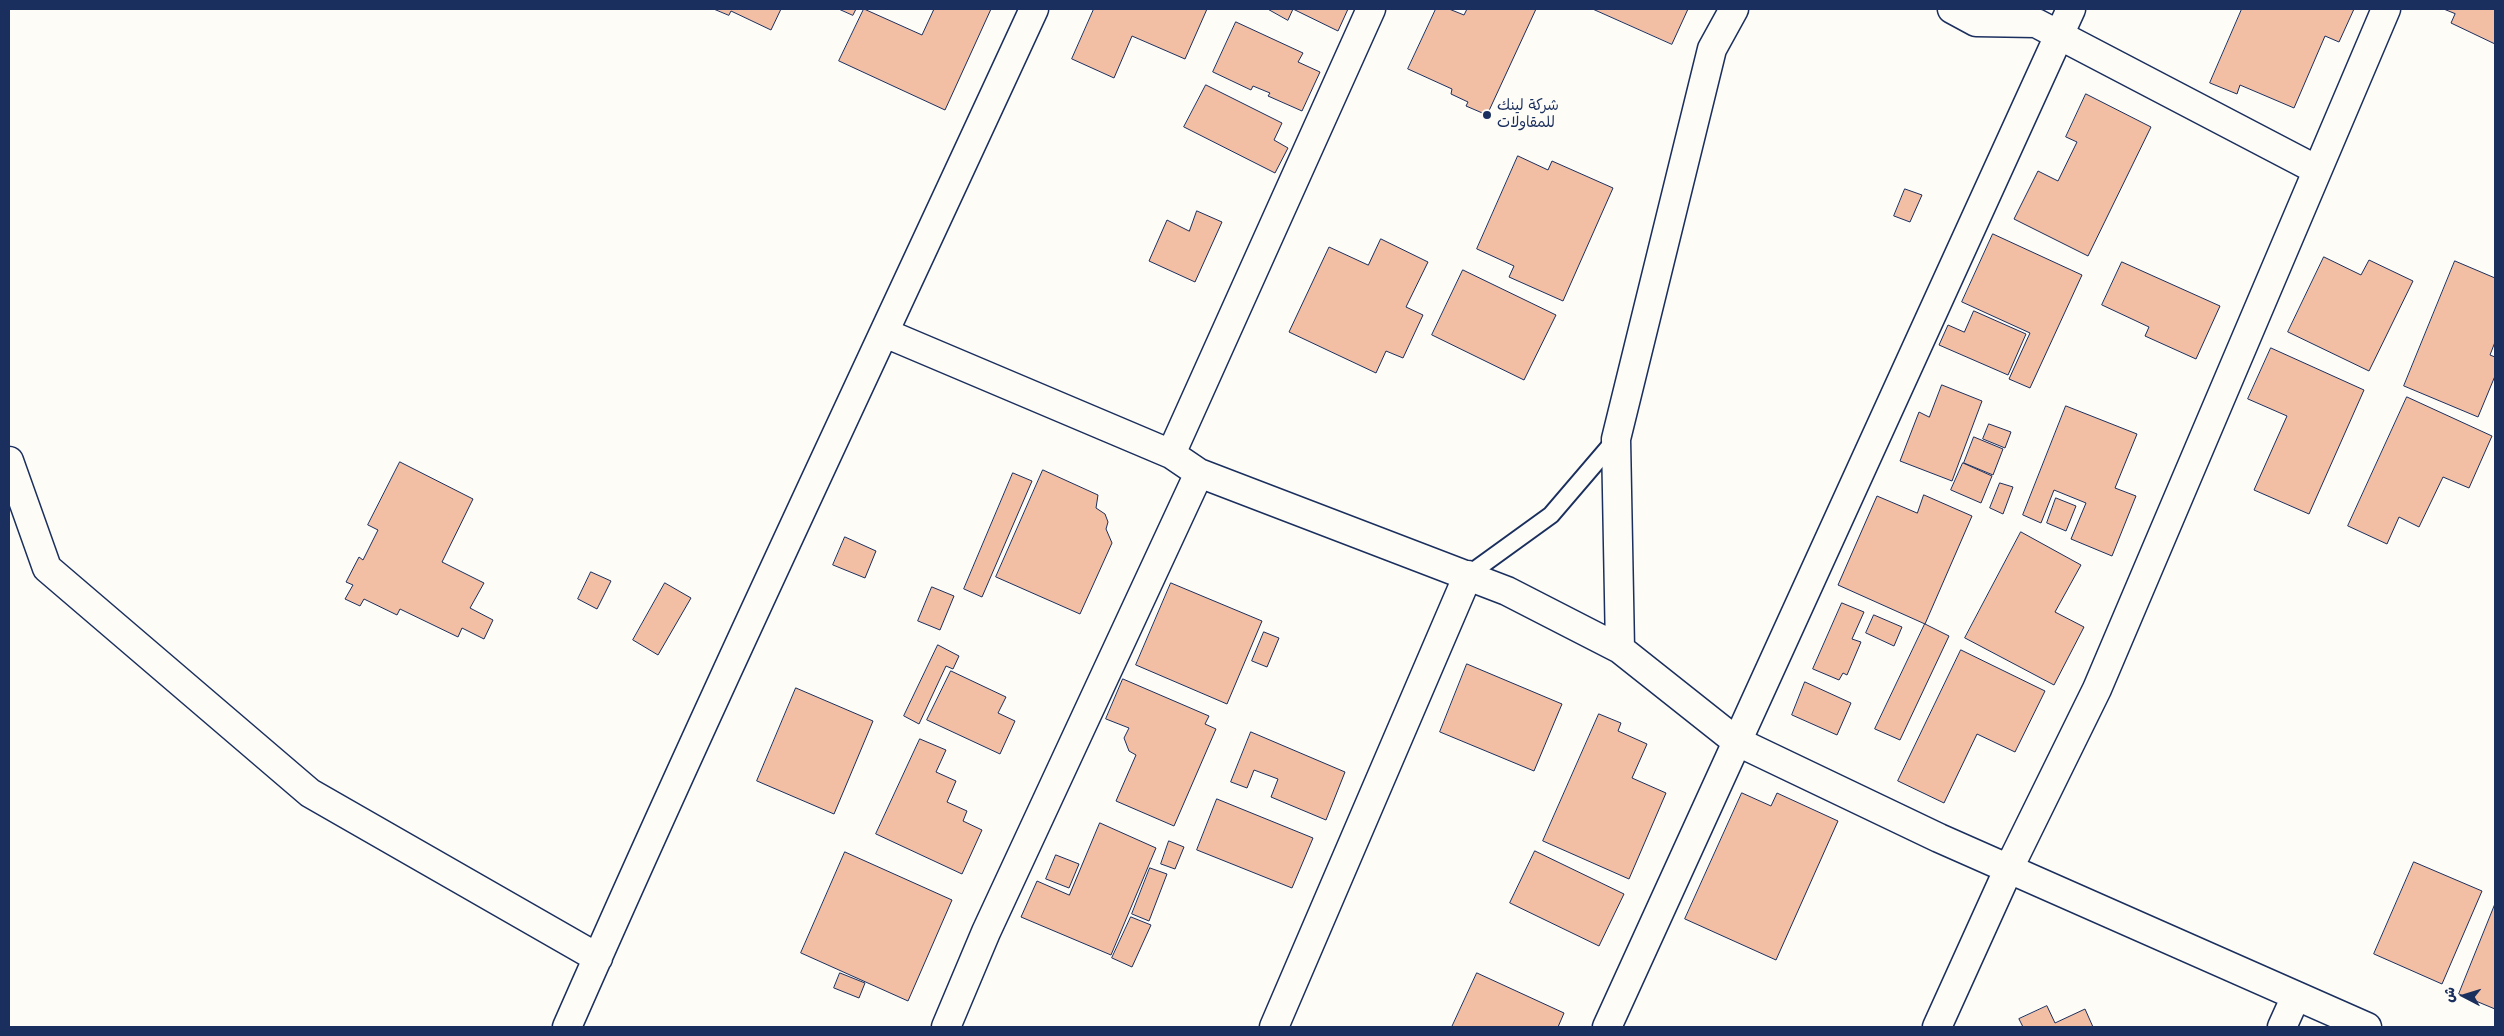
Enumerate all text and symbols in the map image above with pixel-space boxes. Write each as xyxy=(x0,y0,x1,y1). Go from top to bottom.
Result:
place label: شركة لينك للمقاولات xyxy=(1497,97,1559,132)
marker: شركة لينك للمقاولات xyxy=(1481,109,1493,121)
north arrow xyxy=(2439,971,2489,1021)
text: ش xyxy=(2437,986,2460,1003)

